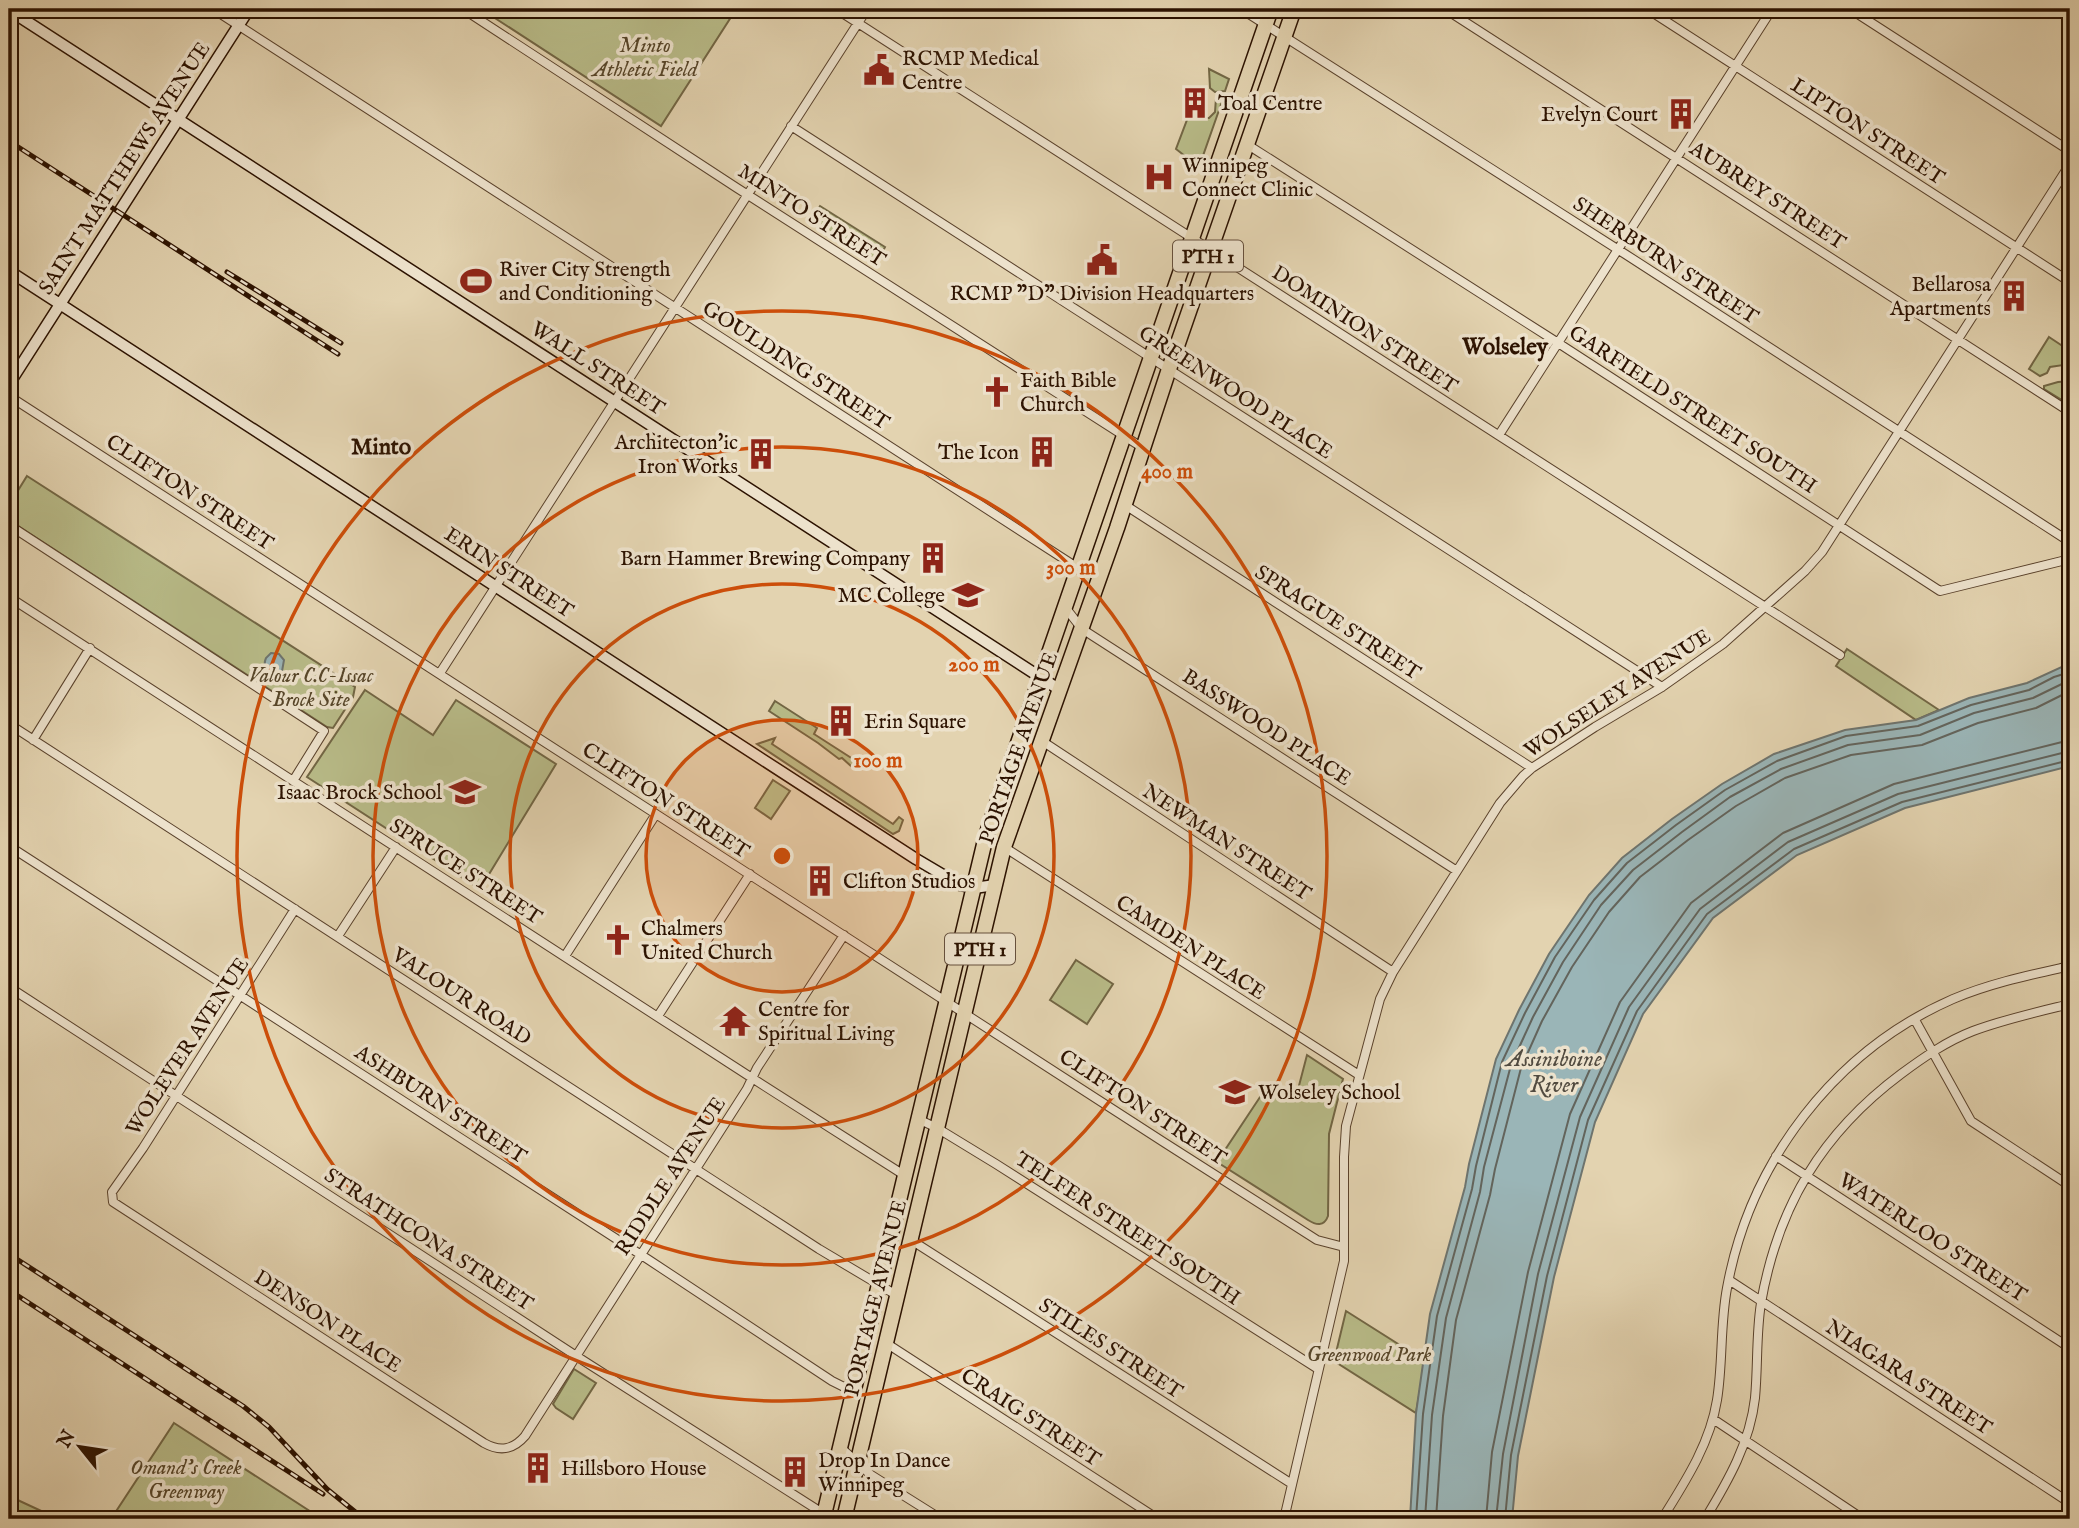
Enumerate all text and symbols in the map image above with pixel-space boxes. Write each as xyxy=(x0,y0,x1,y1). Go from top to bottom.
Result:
park label: Minto Athletic Field xyxy=(590,33,700,84)
street label: SAINT MATTHEWS AVENUE xyxy=(33,37,217,300)
place label: RCMP Medical Centre xyxy=(902,46,1039,97)
public building icon: RCMP Medical Centre xyxy=(862,53,896,87)
street label: LIPTON STREET xyxy=(1785,72,1950,192)
building icon: Toal Centre xyxy=(1178,86,1212,120)
place label: Toal Centre xyxy=(1218,91,1323,118)
building icon: Evelyn Court xyxy=(1664,97,1698,131)
place label: Evelyn Court xyxy=(1541,102,1658,129)
street label: AUBREY STREET xyxy=(1683,135,1851,257)
place label: Winnipeg Connect Clinic xyxy=(1182,153,1313,204)
street label: MINTO STREET xyxy=(732,158,891,274)
hospital icon: Winnipeg Connect Clinic xyxy=(1142,160,1176,194)
street label: SHERBURN STREET xyxy=(1567,191,1763,332)
road number: PTH 1 xyxy=(1173,240,1243,272)
public building icon: RCMP "D" Division Headquarters xyxy=(1085,243,1119,277)
place label: River City Strength and Conditioning xyxy=(499,257,670,308)
street label: DOMINION STREET xyxy=(1266,260,1463,401)
sports icon: River City Strength and Conditioning xyxy=(459,264,493,298)
place label: Bellarosa Apartments xyxy=(1889,272,1992,323)
building icon: Bellarosa Apartments xyxy=(1997,279,2031,313)
place label: RCMP "D" Division Headquarters xyxy=(950,281,1254,308)
street label: GOULDING STREET xyxy=(697,296,894,437)
street label: WALL STREET xyxy=(525,316,670,423)
street label: GREENWOOD PLACE xyxy=(1133,320,1337,466)
street label: GARFIELD STREET SOUTH xyxy=(1563,320,1821,501)
district label: Wolseley xyxy=(1461,333,1549,362)
place label: Faith Bible Church xyxy=(1020,368,1117,419)
church icon: Faith Bible Church xyxy=(980,375,1014,409)
street label: CLIFTON STREET xyxy=(100,429,279,558)
place label: Architecton'ic Iron Works xyxy=(614,430,738,481)
district label: Minto xyxy=(351,433,412,462)
building icon: The Icon xyxy=(1025,435,1059,469)
building icon: Architecton'ic Iron Works xyxy=(744,437,778,471)
place label: The Icon xyxy=(938,440,1019,467)
text: 400 m xyxy=(1141,459,1194,486)
street label: ERIN STREET xyxy=(439,521,578,625)
building icon: Barn Hammer Brewing Company xyxy=(916,541,950,575)
place label: Barn Hammer Brewing Company xyxy=(620,546,911,573)
text: 300 m xyxy=(1046,555,1096,582)
street label: SPRAGUE STREET xyxy=(1249,560,1426,687)
school or university icon: MC College xyxy=(951,578,985,612)
place label: MC College xyxy=(838,583,945,610)
street label: WOLSELEY AVENUE xyxy=(1519,624,1716,765)
street label: PORTAGE AVENUE xyxy=(974,649,1065,848)
text: 200 m xyxy=(948,652,1000,679)
park label: Valour C.C-Issac Brock Site xyxy=(249,663,374,714)
street label: BASSWOOD PLACE xyxy=(1177,664,1356,793)
building icon: Erin Square xyxy=(824,704,858,738)
place label: Erin Square xyxy=(864,709,966,736)
street label: CLIFTON STREET xyxy=(576,737,755,866)
text: 100 m xyxy=(853,748,903,775)
school or university icon: Isaac Brock School xyxy=(448,775,482,809)
street label: NEWMAN STREET xyxy=(1137,779,1316,908)
place label: Isaac Brock School xyxy=(277,780,442,807)
street label: SPRUCE STREET xyxy=(384,813,547,932)
centre of rings xyxy=(770,844,794,868)
building icon: Clifton Studios xyxy=(803,864,837,898)
place label: Clifton Studios xyxy=(843,869,975,896)
street label: CAMDEN PLACE xyxy=(1110,890,1270,1007)
place label: Chalmers United Church xyxy=(641,916,772,967)
church icon: Chalmers United Church xyxy=(601,923,635,957)
road number: PTH 1 xyxy=(945,934,1015,965)
street label: VALOUR ROAD xyxy=(386,942,536,1052)
street label: WOLEVER AVENUE xyxy=(121,953,256,1141)
place label: Centre for Spiritual Living xyxy=(758,997,895,1048)
temple icon: Centre for Spiritual Living xyxy=(718,1004,752,1038)
street label: ASHBURN STREET xyxy=(348,1039,532,1171)
street label: CLIFTON STREET xyxy=(1053,1044,1232,1173)
water label: Assiniboine River xyxy=(1504,1045,1602,1100)
school or university icon: Wolseley School xyxy=(1218,1075,1252,1109)
place label: Wolseley School xyxy=(1258,1080,1401,1107)
street label: RIDDLE AVENUE xyxy=(610,1092,733,1261)
street label: TELFER STREET SOUTH xyxy=(1009,1146,1245,1312)
street label: STRATHCONA STREET xyxy=(319,1163,538,1318)
street label: WATERLOO STREET xyxy=(1833,1167,2032,1310)
street label: PORTAGE AVENUE xyxy=(839,1197,914,1399)
street label: DENSON PLACE xyxy=(248,1265,406,1380)
street label: STILES STREET xyxy=(1033,1293,1188,1406)
street label: NIAGARA STREET xyxy=(1820,1314,1997,1442)
park label: Greenwood Park xyxy=(1306,1342,1432,1369)
street label: CRAIG STREET xyxy=(955,1363,1106,1474)
north arrow xyxy=(46,1412,116,1482)
text: N xyxy=(52,1426,82,1453)
place label: Drop In Dance Winnipeg xyxy=(818,1448,951,1499)
building icon: Hillsboro House xyxy=(521,1451,555,1485)
park label: Omand's Creek Greenway xyxy=(130,1455,242,1506)
building icon: Drop In Dance Winnipeg xyxy=(778,1455,812,1489)
place label: Hillsboro House xyxy=(561,1456,707,1483)

